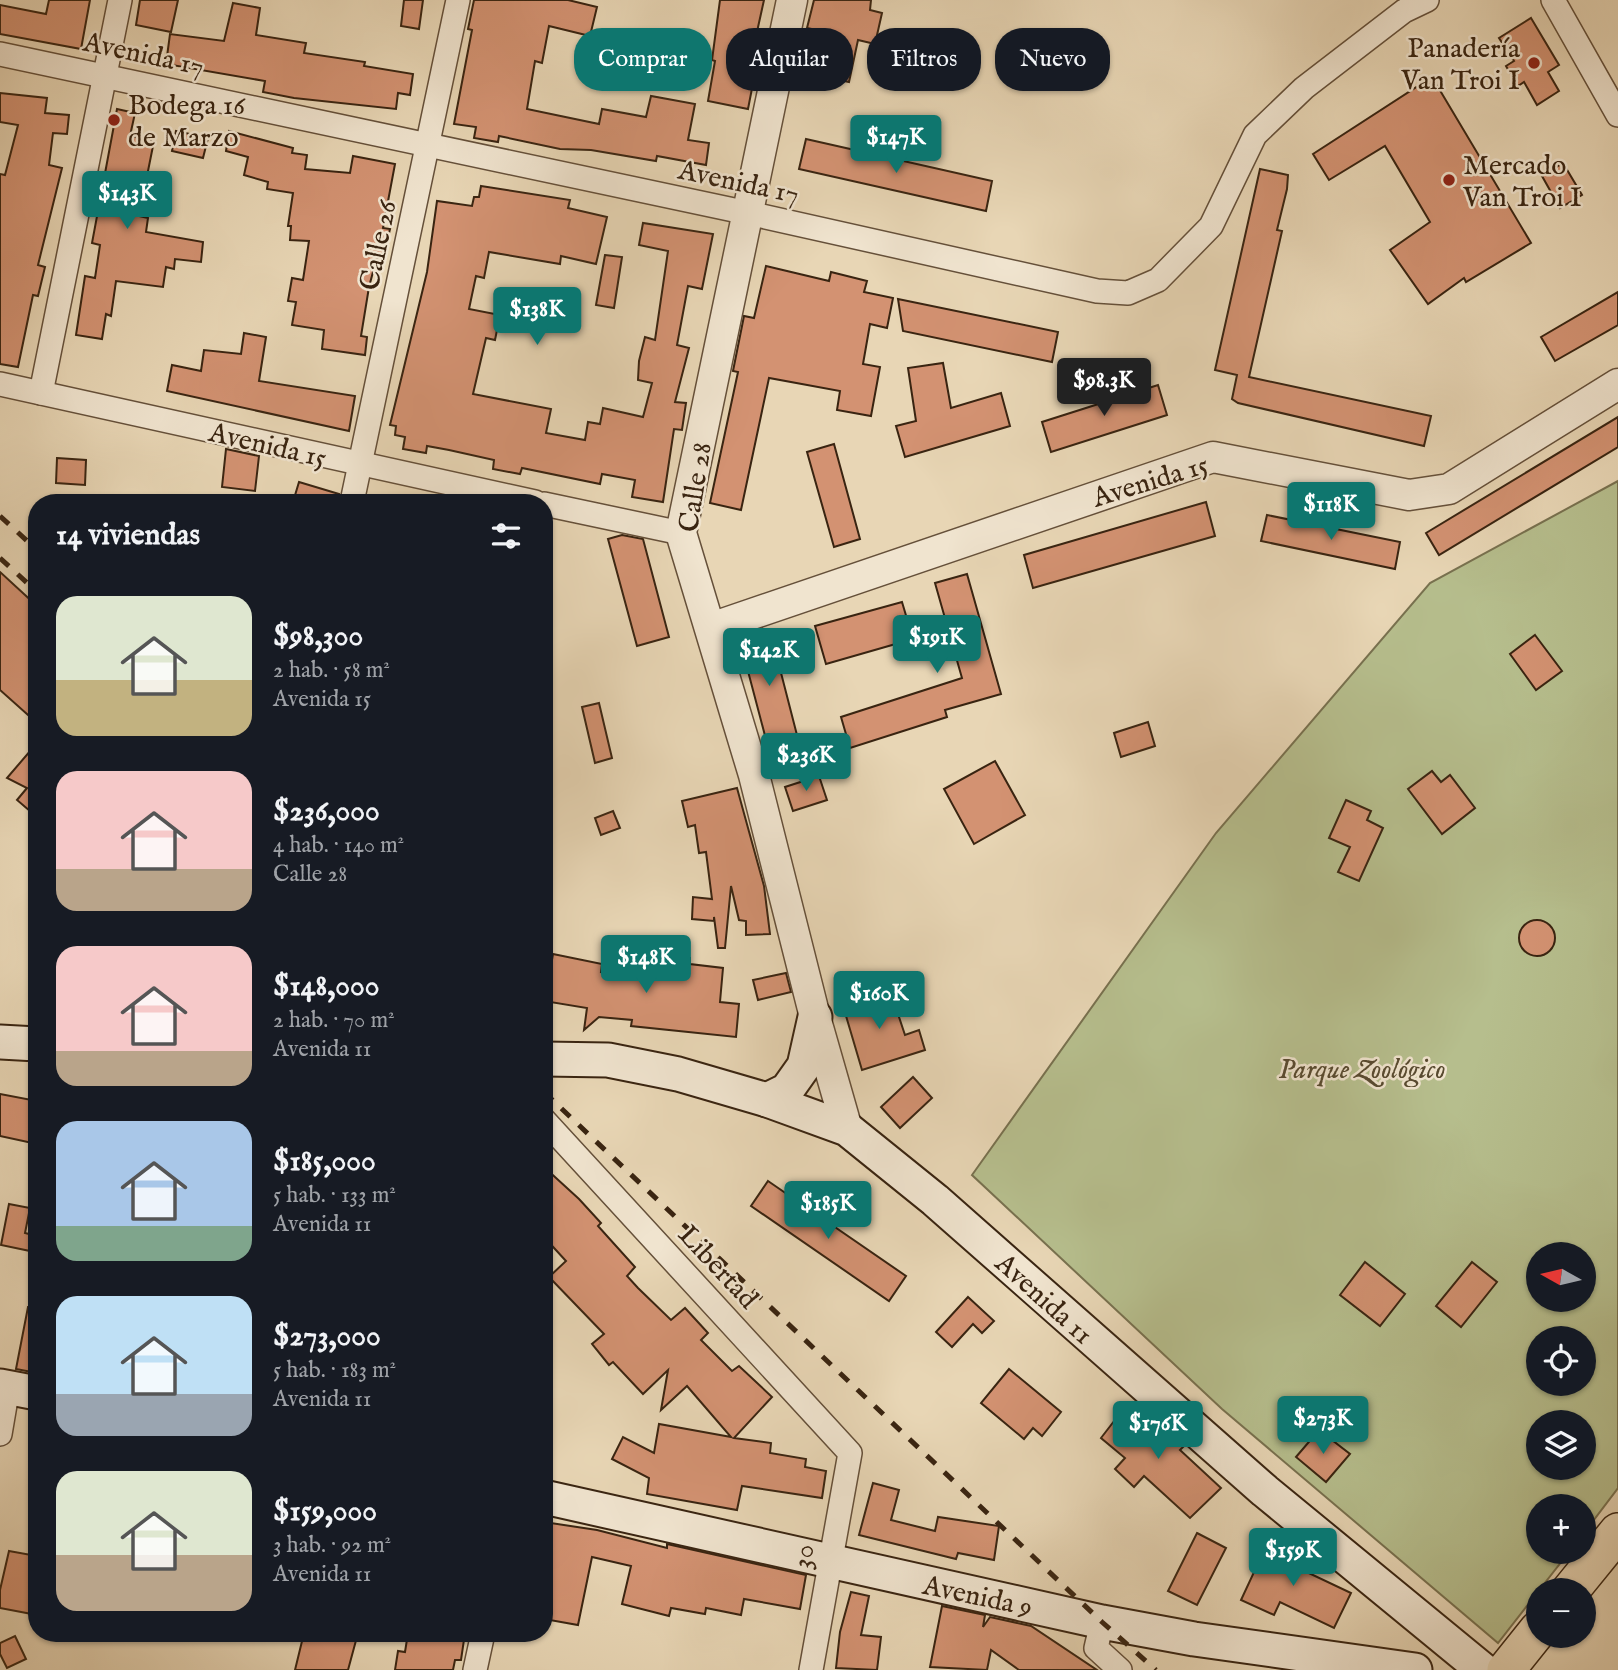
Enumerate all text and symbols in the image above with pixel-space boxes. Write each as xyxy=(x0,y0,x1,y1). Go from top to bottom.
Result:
street label: Avenida 17 xyxy=(79,25,207,85)
chip: Comprar xyxy=(574,28,712,91)
chip: Alquilar xyxy=(726,28,853,91)
chip: Filtros xyxy=(867,28,981,91)
chip: Nuevo xyxy=(995,28,1110,91)
place label: Panadería Van Troi I xyxy=(1400,32,1521,99)
marker: Panadería Van Troi I xyxy=(1526,55,1542,71)
place label: Bodega 16 de Marzo xyxy=(128,89,246,156)
marker: Bodega 16 de Marzo xyxy=(106,112,122,128)
pin: $147K xyxy=(847,116,945,175)
text: $147K xyxy=(866,123,926,152)
place label: Mercado Van Troi I xyxy=(1462,149,1582,216)
street label: Avenida 17 xyxy=(674,153,802,213)
pin: $143K xyxy=(78,172,176,231)
marker: Mercado Van Troi I xyxy=(1441,172,1457,188)
text: $143K xyxy=(98,179,156,208)
street label: Calle 26 xyxy=(353,196,406,294)
pin: $138K xyxy=(488,288,586,347)
text: $138K xyxy=(509,295,565,324)
pin: $98.3K xyxy=(1047,358,1161,418)
text: $98.3K xyxy=(1073,366,1135,395)
street label: Avenida 15 xyxy=(204,416,330,477)
street label: Calle 28 xyxy=(672,440,721,535)
street label: Avenida 15 xyxy=(1088,448,1213,517)
pin: $118K xyxy=(1282,482,1380,542)
text: $118K xyxy=(1303,490,1359,519)
text: 14 viviendas xyxy=(56,517,200,555)
icon: filters xyxy=(487,517,525,555)
pin: $191K xyxy=(888,616,986,675)
text: $98,300 xyxy=(273,618,363,656)
text: $191K xyxy=(909,623,965,652)
icon: home xyxy=(112,624,196,708)
pin: $142K xyxy=(720,628,818,688)
text: $142K xyxy=(739,636,799,665)
text: 2 hab. · 58 m² xyxy=(273,656,390,685)
text: Avenida 15 xyxy=(273,685,371,714)
pin: $236K xyxy=(757,734,855,793)
text: $236K xyxy=(777,741,835,770)
text: $236,000 xyxy=(273,793,380,831)
icon: home xyxy=(112,799,196,883)
text: 4 hab. · 140 m² xyxy=(273,831,404,860)
text: Calle 28 xyxy=(273,860,347,889)
pin: $148K xyxy=(597,936,695,995)
text: $148K xyxy=(617,943,675,972)
text: $148,000 xyxy=(273,968,379,1006)
pin: $160K xyxy=(830,972,928,1031)
icon: home xyxy=(112,974,196,1058)
text: $160K xyxy=(850,979,908,1008)
text: 2 hab. · 70 m² xyxy=(273,1006,395,1035)
text: Avenida 11 xyxy=(273,1035,371,1064)
park label: Parque Zoológico xyxy=(1279,1053,1445,1088)
text: $185,000 xyxy=(273,1143,376,1181)
icon: home xyxy=(112,1149,196,1233)
text: 5 hab. · 133 m² xyxy=(273,1181,396,1210)
pin: $185K xyxy=(779,1182,877,1241)
text: $185K xyxy=(800,1189,856,1218)
text: Avenida 11 xyxy=(273,1210,371,1239)
street label: Libertad xyxy=(670,1218,765,1317)
north arrow xyxy=(1526,1242,1596,1312)
map controls xyxy=(1526,1242,1596,1648)
street label: Avenida 11 xyxy=(986,1246,1100,1353)
text: $273,000 xyxy=(273,1318,381,1356)
icon: home xyxy=(112,1324,196,1408)
button: locate xyxy=(1526,1326,1596,1396)
text: 5 hab. · 183 m² xyxy=(273,1356,396,1385)
text: Avenida 11 xyxy=(273,1385,371,1414)
pin: $273K xyxy=(1274,1396,1372,1456)
pin: $176K xyxy=(1109,1402,1207,1461)
text: $273K xyxy=(1293,1404,1353,1433)
text: $176K xyxy=(1129,1409,1187,1438)
button: layers xyxy=(1526,1410,1596,1480)
text: $159,000 xyxy=(273,1493,377,1531)
button: + xyxy=(1526,1494,1596,1564)
icon: home xyxy=(112,1499,196,1583)
pin: $159K xyxy=(1244,1528,1342,1588)
text: 3 hab. · 92 m² xyxy=(273,1531,391,1560)
text: $159K xyxy=(1265,1536,1321,1565)
street label: 30 xyxy=(785,1541,824,1571)
text: Avenida 11 xyxy=(273,1560,371,1589)
street label: Avenida 9 xyxy=(919,1569,1035,1626)
button: − xyxy=(1526,1578,1596,1648)

